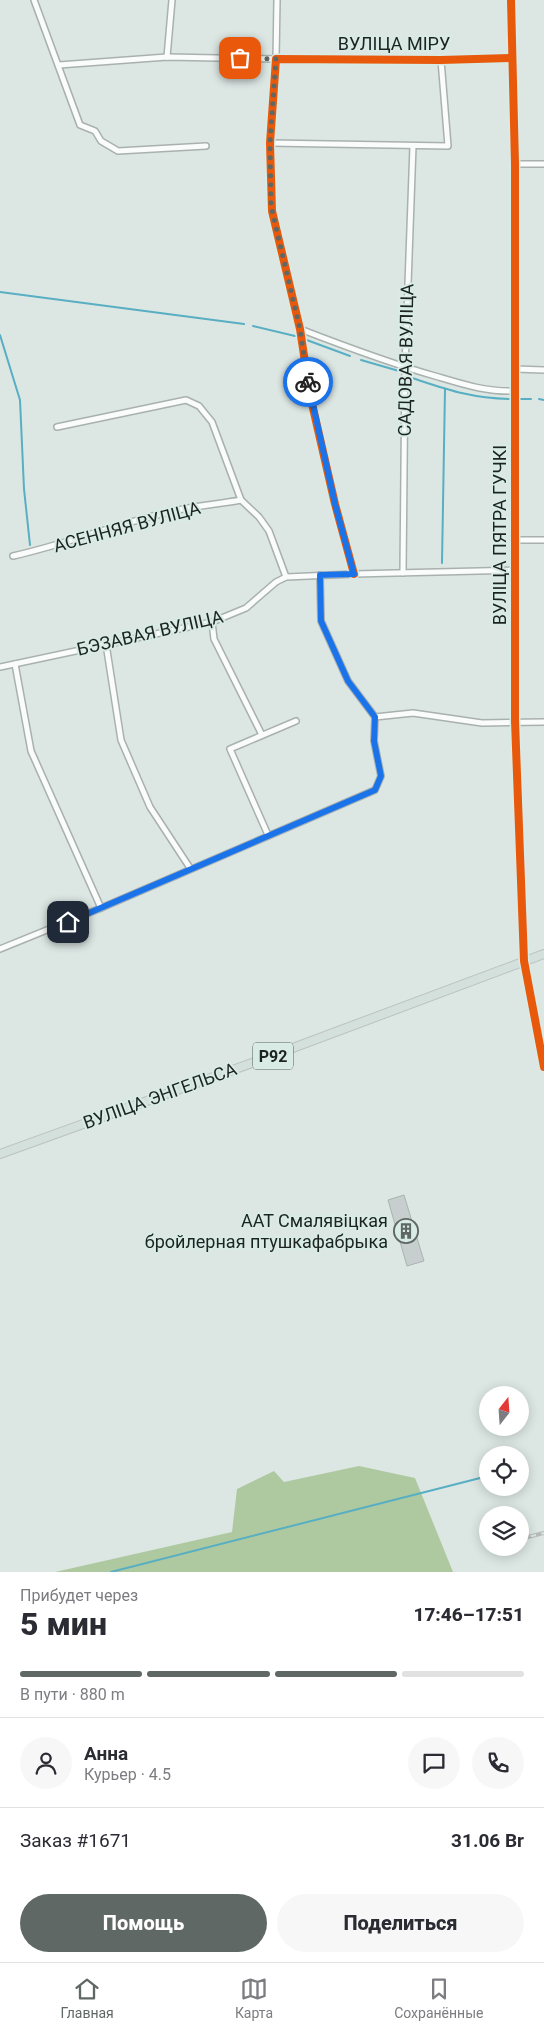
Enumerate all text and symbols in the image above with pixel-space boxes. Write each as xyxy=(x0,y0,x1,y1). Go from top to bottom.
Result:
street label: ВУЛІЦА МІРУ xyxy=(338,33,450,54)
pin xyxy=(219,37,261,79)
icon: bag xyxy=(226,44,254,72)
street label: САДОВАЯ ВУЛІЦА xyxy=(394,283,417,437)
courier xyxy=(283,357,333,407)
icon: bike xyxy=(294,368,322,396)
street label: ВУЛІЦА ПЯТРА ГУЧКІ xyxy=(489,445,510,625)
street label: АСЕННЯЯ ВУЛІЦА xyxy=(51,497,203,556)
street label: БЭЗАВАЯ ВУЛІЦА xyxy=(75,605,225,660)
pin xyxy=(47,901,89,943)
icon: home xyxy=(54,908,82,936)
road number: Р92 xyxy=(253,1042,293,1070)
street label: ВУЛІЦА ЭНГЕЛЬСА xyxy=(80,1058,240,1133)
place label: ААТ Смалявіцкая бройлерная птушкафабрыка xyxy=(145,1210,388,1252)
building icon: ААТ Смалявіцкая бройлерная птушкафабрыка xyxy=(393,1218,419,1244)
north arrow xyxy=(479,1386,529,1436)
map controls xyxy=(479,1386,529,1556)
button: locate xyxy=(479,1446,529,1496)
button: layers xyxy=(479,1506,529,1556)
text: Прибудет через xyxy=(20,1586,138,1605)
text: 17:46–17:51 xyxy=(413,1603,524,1626)
text: 5 мин xyxy=(20,1605,107,1643)
text: В пути · 880 m xyxy=(20,1685,125,1704)
button: person xyxy=(20,1737,72,1789)
button: chat xyxy=(408,1737,460,1789)
button: phone xyxy=(472,1737,524,1789)
text: Анна xyxy=(84,1742,128,1765)
text: Курьер · 4.5 xyxy=(84,1765,171,1784)
text: Заказ #1671 xyxy=(20,1829,131,1852)
text: 31.06 Br xyxy=(451,1829,524,1852)
button: Помощь xyxy=(20,1894,267,1952)
button: Поделиться xyxy=(277,1894,524,1952)
tab: Главная xyxy=(61,1975,114,2021)
tab: Карта xyxy=(235,1975,273,2021)
tab: Сохранённые xyxy=(394,1975,483,2021)

